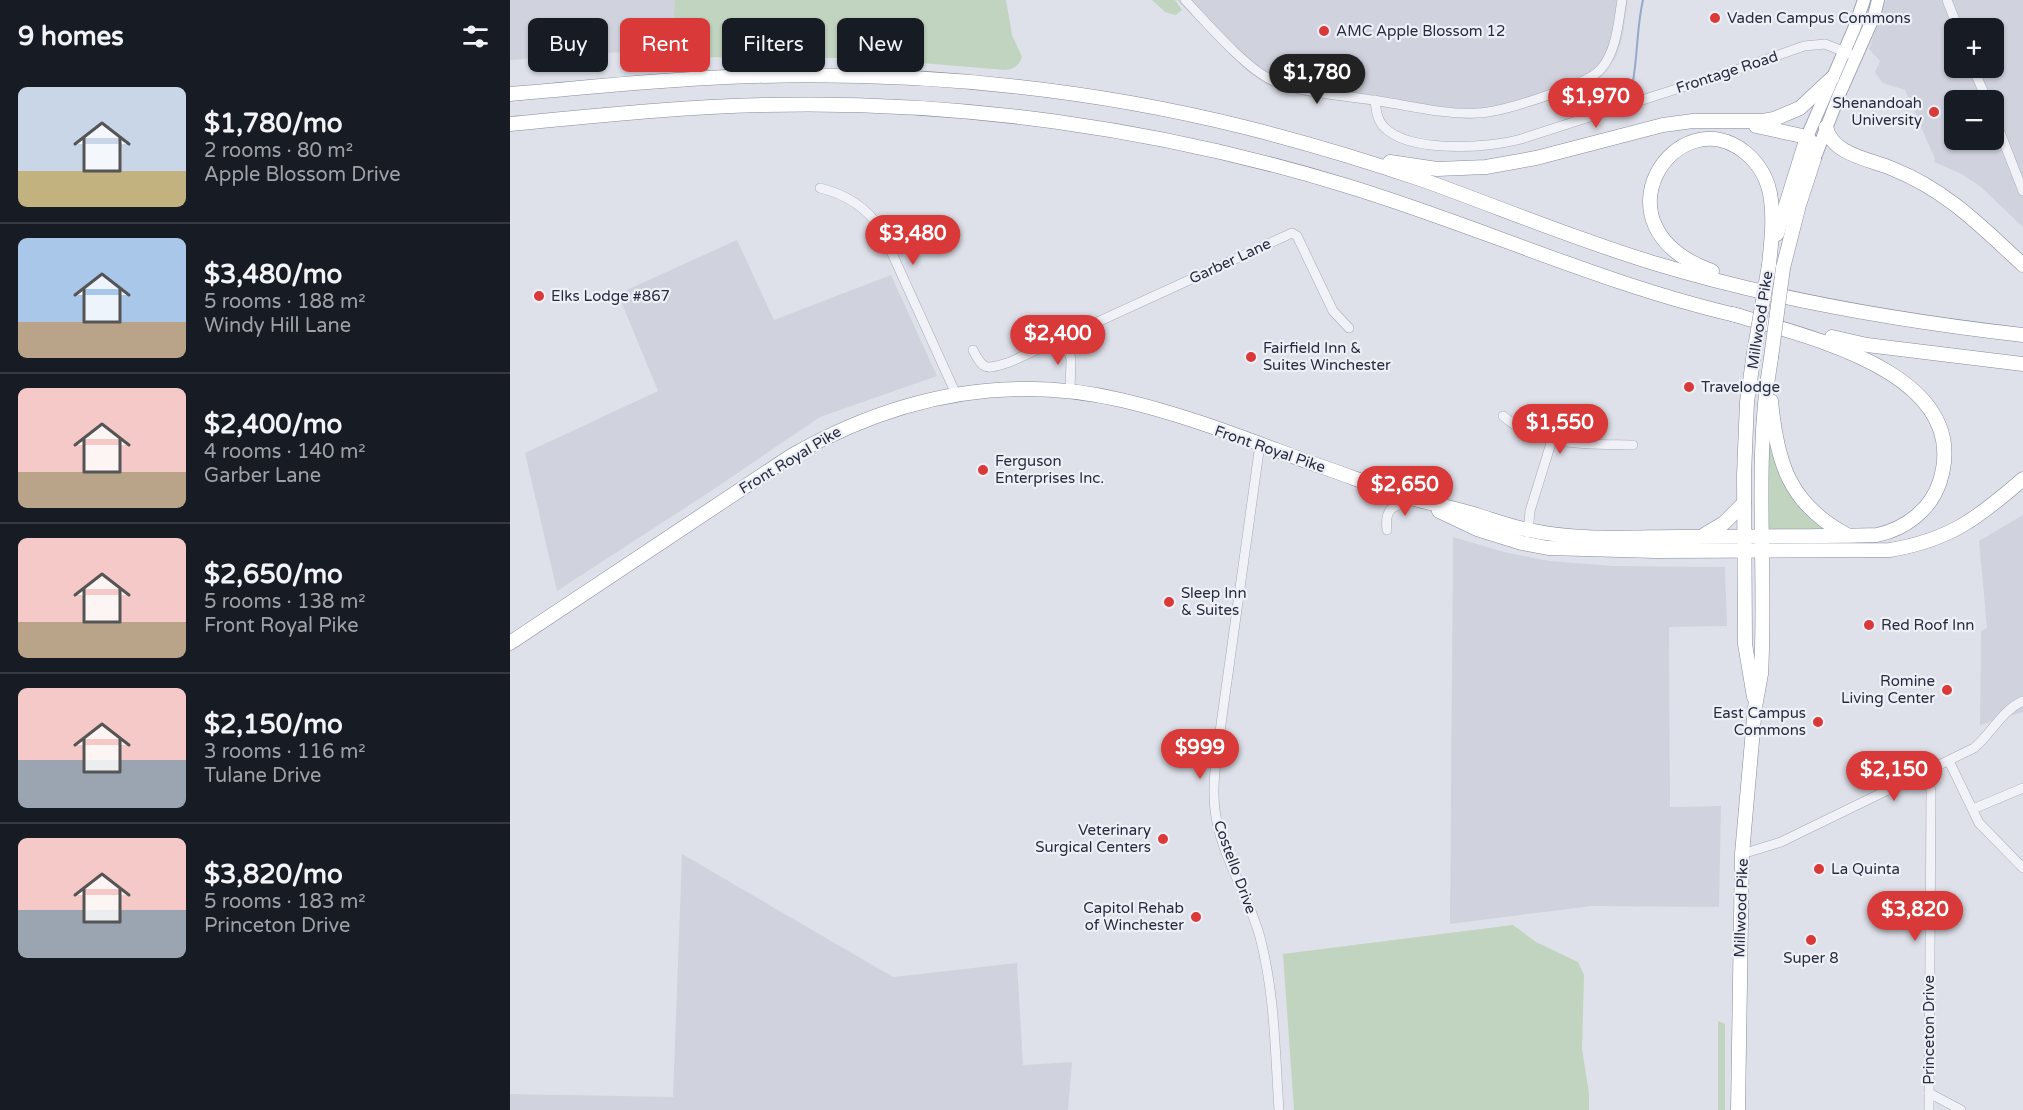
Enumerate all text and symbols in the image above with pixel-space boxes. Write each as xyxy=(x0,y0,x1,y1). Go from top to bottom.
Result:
place label: Vaden Campus Commons xyxy=(1727,9,1911,27)
marker: Vaden Campus Commons xyxy=(1708,11,1722,25)
chip: Buy xyxy=(528,18,608,72)
chip: Rent xyxy=(620,18,710,72)
chip: Filters xyxy=(722,18,825,72)
chip: New xyxy=(837,18,924,72)
map controls xyxy=(1944,18,2004,150)
button: + xyxy=(1944,18,2004,78)
icon: filters xyxy=(459,20,492,53)
text: 9 homes xyxy=(18,21,124,52)
place label: AMC Apple Blossom 12 xyxy=(1336,22,1505,40)
marker: AMC Apple Blossom 12 xyxy=(1317,24,1331,38)
street label: Frontage Road xyxy=(1674,47,1780,97)
pin: $1,780 xyxy=(1268,54,1366,105)
text: $1,780 xyxy=(1283,61,1351,85)
pin: $1,970 xyxy=(1547,78,1645,129)
text: $1,970 xyxy=(1562,85,1630,109)
button: − xyxy=(1944,90,2004,150)
place label: Shenandoah University xyxy=(1832,94,1922,129)
marker: Shenandoah University xyxy=(1927,105,1941,119)
text: $1,780/mo xyxy=(204,108,343,139)
icon: home xyxy=(66,111,138,183)
text: 2 rooms · 80 m² xyxy=(204,139,353,163)
text: Apple Blossom Drive xyxy=(204,163,401,187)
pin: $3,480 xyxy=(864,215,962,266)
text: $3,480 xyxy=(879,222,947,246)
street label: Garber Lane xyxy=(1186,234,1274,288)
text: $3,480/mo xyxy=(204,259,342,290)
icon: home xyxy=(66,262,138,334)
street label: Millwood Pike xyxy=(1743,270,1777,370)
place label: Elks Lodge #867 xyxy=(551,287,670,305)
marker: Elks Lodge #867 xyxy=(532,289,546,303)
text: 5 rooms · 188 m² xyxy=(204,290,366,314)
text: Windy Hill Lane xyxy=(204,314,351,338)
pin: $2,400 xyxy=(1009,315,1107,366)
text: $2,400 xyxy=(1024,322,1092,346)
place label: Fairfield Inn & Suites Winchester xyxy=(1263,339,1391,374)
marker: Fairfield Inn & Suites Winchester xyxy=(1244,350,1258,364)
place label: Travelodge xyxy=(1701,378,1780,396)
marker: Travelodge xyxy=(1682,380,1696,394)
pin: $1,550 xyxy=(1511,404,1609,455)
text: $2,400/mo xyxy=(204,409,342,440)
text: $1,550 xyxy=(1526,411,1594,435)
icon: home xyxy=(66,412,138,484)
street label: Front Royal Pike xyxy=(736,422,844,498)
street label: Front Royal Pike xyxy=(1212,422,1328,476)
text: 4 rooms · 140 m² xyxy=(204,440,366,464)
place label: Ferguson Enterprises Inc. xyxy=(995,452,1104,487)
marker: Ferguson Enterprises Inc. xyxy=(976,463,990,477)
text: Garber Lane xyxy=(204,464,321,488)
pin: $2,650 xyxy=(1356,466,1454,517)
text: $2,650 xyxy=(1371,473,1439,497)
text: $2,650/mo xyxy=(204,559,343,590)
icon: home xyxy=(66,562,138,634)
place label: Sleep Inn & Suites xyxy=(1181,584,1247,619)
text: 5 rooms · 138 m² xyxy=(204,590,366,614)
marker: Sleep Inn & Suites xyxy=(1162,595,1176,609)
text: Front Royal Pike xyxy=(204,614,359,638)
place label: Red Roof Inn xyxy=(1881,616,1974,634)
marker: Red Roof Inn xyxy=(1862,618,1876,632)
place label: Romine Living Center xyxy=(1841,672,1935,707)
marker: Romine Living Center xyxy=(1940,683,1954,697)
place label: East Campus Commons xyxy=(1713,704,1806,739)
text: $2,150/mo xyxy=(204,709,343,740)
icon: home xyxy=(66,712,138,784)
marker: East Campus Commons xyxy=(1811,715,1825,729)
pin: $999 xyxy=(1164,729,1236,780)
text: $999 xyxy=(1175,736,1225,760)
text: 3 rooms · 116 m² xyxy=(204,740,366,764)
pin: $2,150 xyxy=(1845,751,1943,802)
text: $2,150 xyxy=(1860,758,1928,782)
text: Tulane Drive xyxy=(204,764,321,788)
street label: Costello Drive xyxy=(1210,818,1260,916)
place label: Veterinary Surgical Centers xyxy=(1035,821,1151,856)
marker: Veterinary Surgical Centers xyxy=(1156,832,1170,846)
street label: Millwood Pike xyxy=(1730,858,1752,958)
text: $3,820/mo xyxy=(204,859,343,890)
place label: La Quinta xyxy=(1831,860,1900,878)
icon: home xyxy=(66,862,138,934)
marker: La Quinta xyxy=(1812,862,1826,876)
text: 5 rooms · 183 m² xyxy=(204,890,366,914)
pin: $3,820 xyxy=(1866,891,1964,942)
text: $3,820 xyxy=(1881,898,1949,922)
place label: Capitol Rehab of Winchester xyxy=(1083,899,1184,934)
marker: Capitol Rehab of Winchester xyxy=(1189,910,1203,924)
text: Princeton Drive xyxy=(204,914,350,938)
marker: Super 8 xyxy=(1804,933,1818,947)
place label: Super 8 xyxy=(1783,949,1839,967)
street label: Princeton Drive xyxy=(1920,975,1938,1085)

